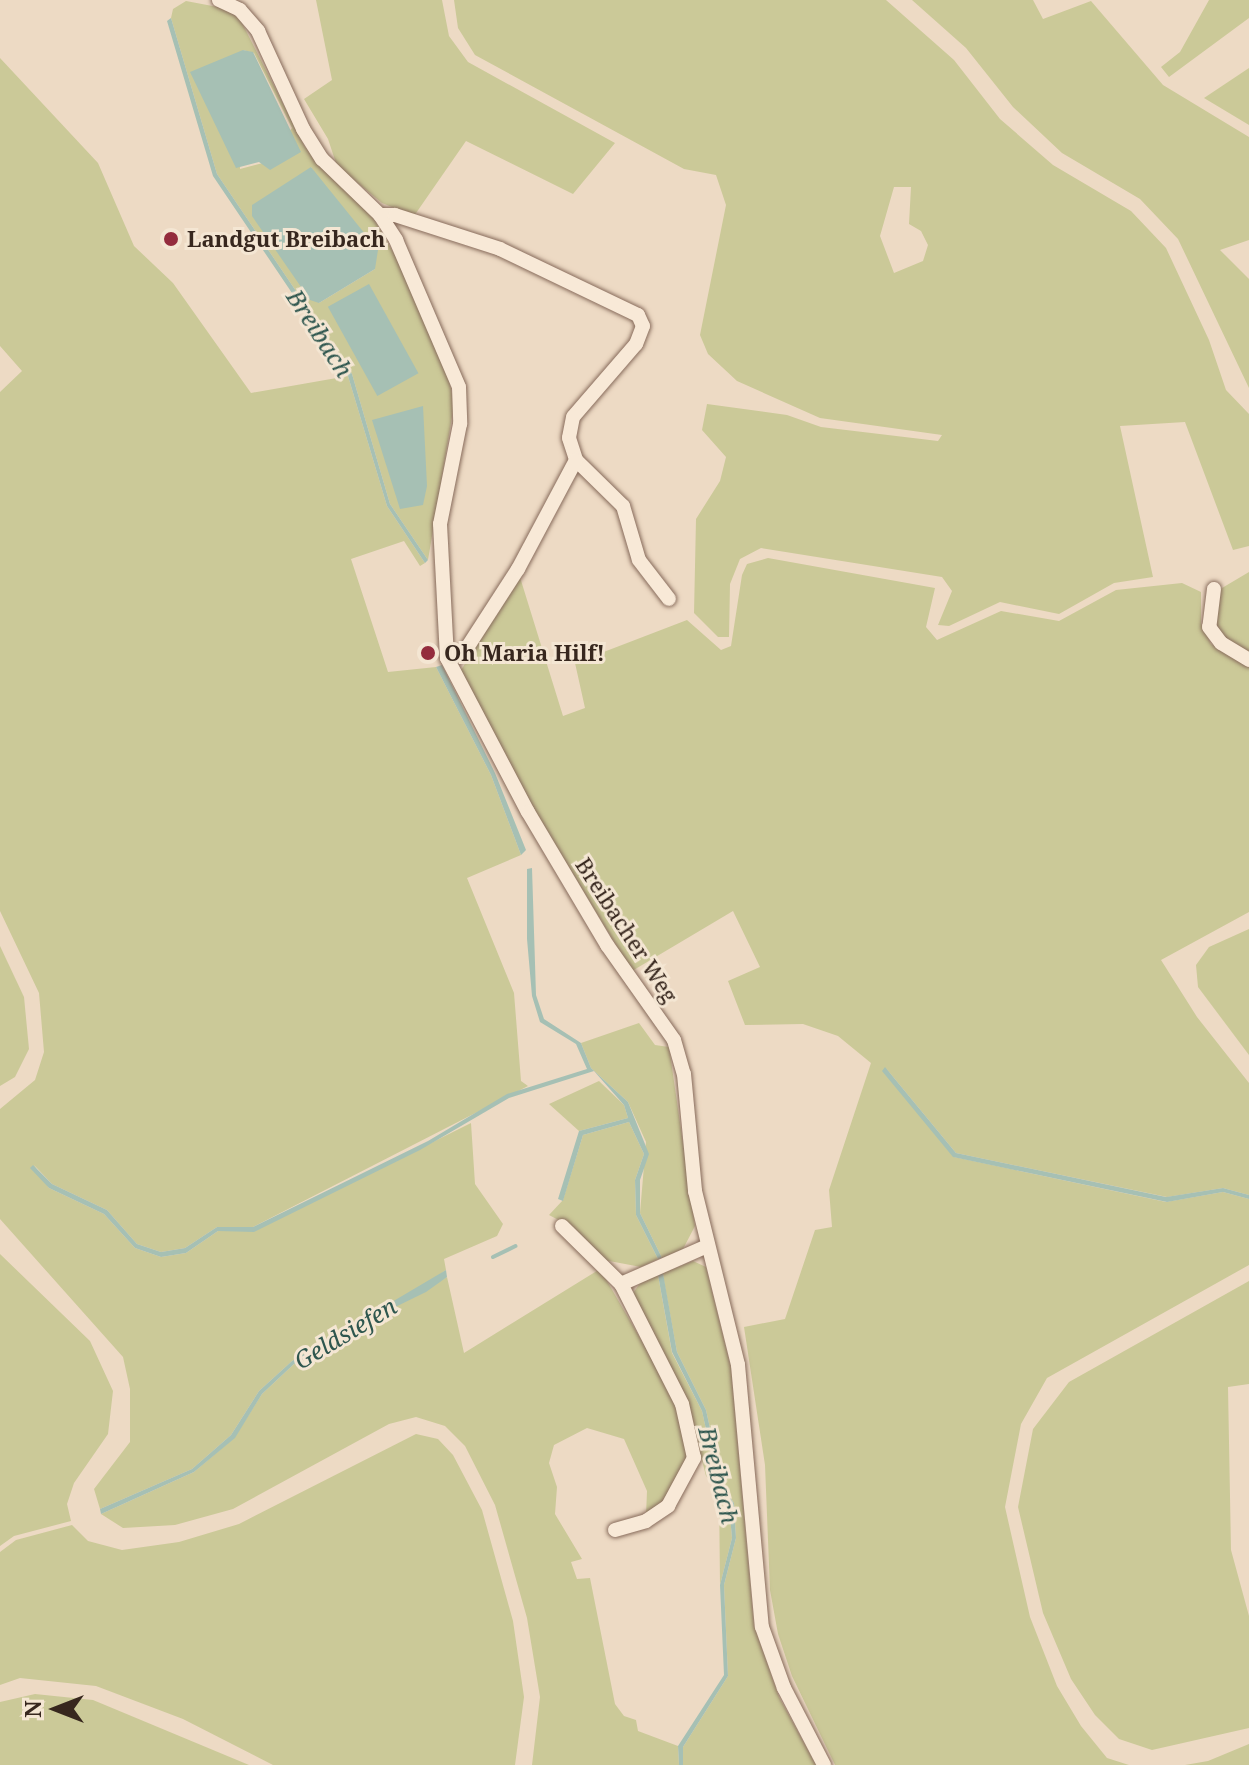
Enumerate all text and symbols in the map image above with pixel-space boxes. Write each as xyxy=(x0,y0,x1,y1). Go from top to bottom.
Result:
place label: Landgut Breibach xyxy=(187,226,386,252)
marker: Landgut Breibach xyxy=(162,230,180,248)
water label: Breibach xyxy=(281,284,359,382)
place label: Oh Maria Hilf! xyxy=(444,640,605,666)
marker: Oh Maria Hilf! xyxy=(419,644,437,662)
street label: Breibacher Weg xyxy=(570,853,684,1007)
water label: Geldsiefen xyxy=(289,1291,401,1375)
water label: Breibach xyxy=(693,1423,745,1527)
north arrow xyxy=(16,1669,96,1749)
text: N xyxy=(17,1700,47,1718)

